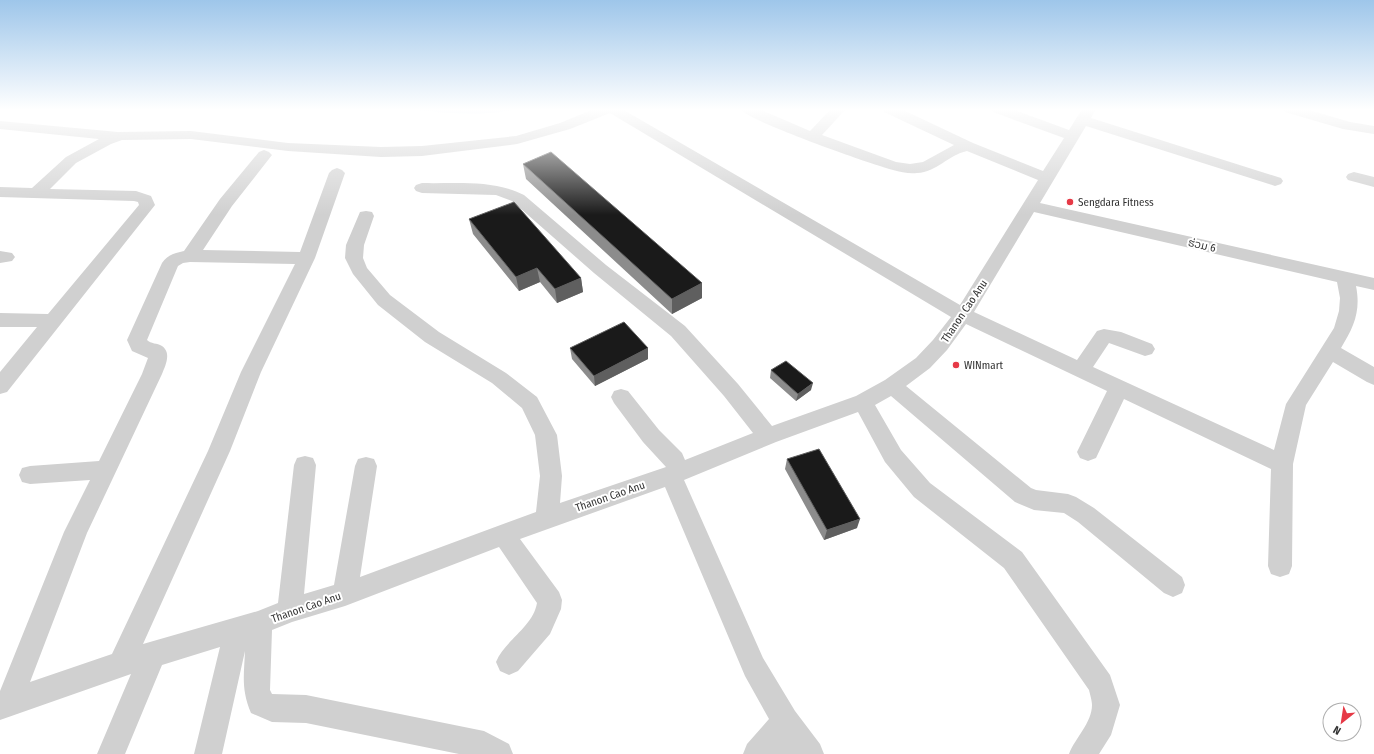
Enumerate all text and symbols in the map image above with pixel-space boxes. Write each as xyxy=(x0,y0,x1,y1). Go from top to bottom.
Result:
place label: Sengdara Fitness xyxy=(1078,196,1154,209)
marker: Sengdara Fitness xyxy=(1065,197,1075,207)
street label: ຮ່ວມ 6 xyxy=(1187,236,1218,255)
street label: Thanon Cao Anu xyxy=(939,277,990,345)
place label: WINmart xyxy=(964,359,1003,372)
marker: WINmart xyxy=(951,360,961,370)
street label: Thanon Cao Anu xyxy=(574,478,647,514)
street label: Thanon Cao Anu xyxy=(270,589,343,625)
north arrow xyxy=(1322,702,1362,742)
text: N xyxy=(1331,723,1343,738)

